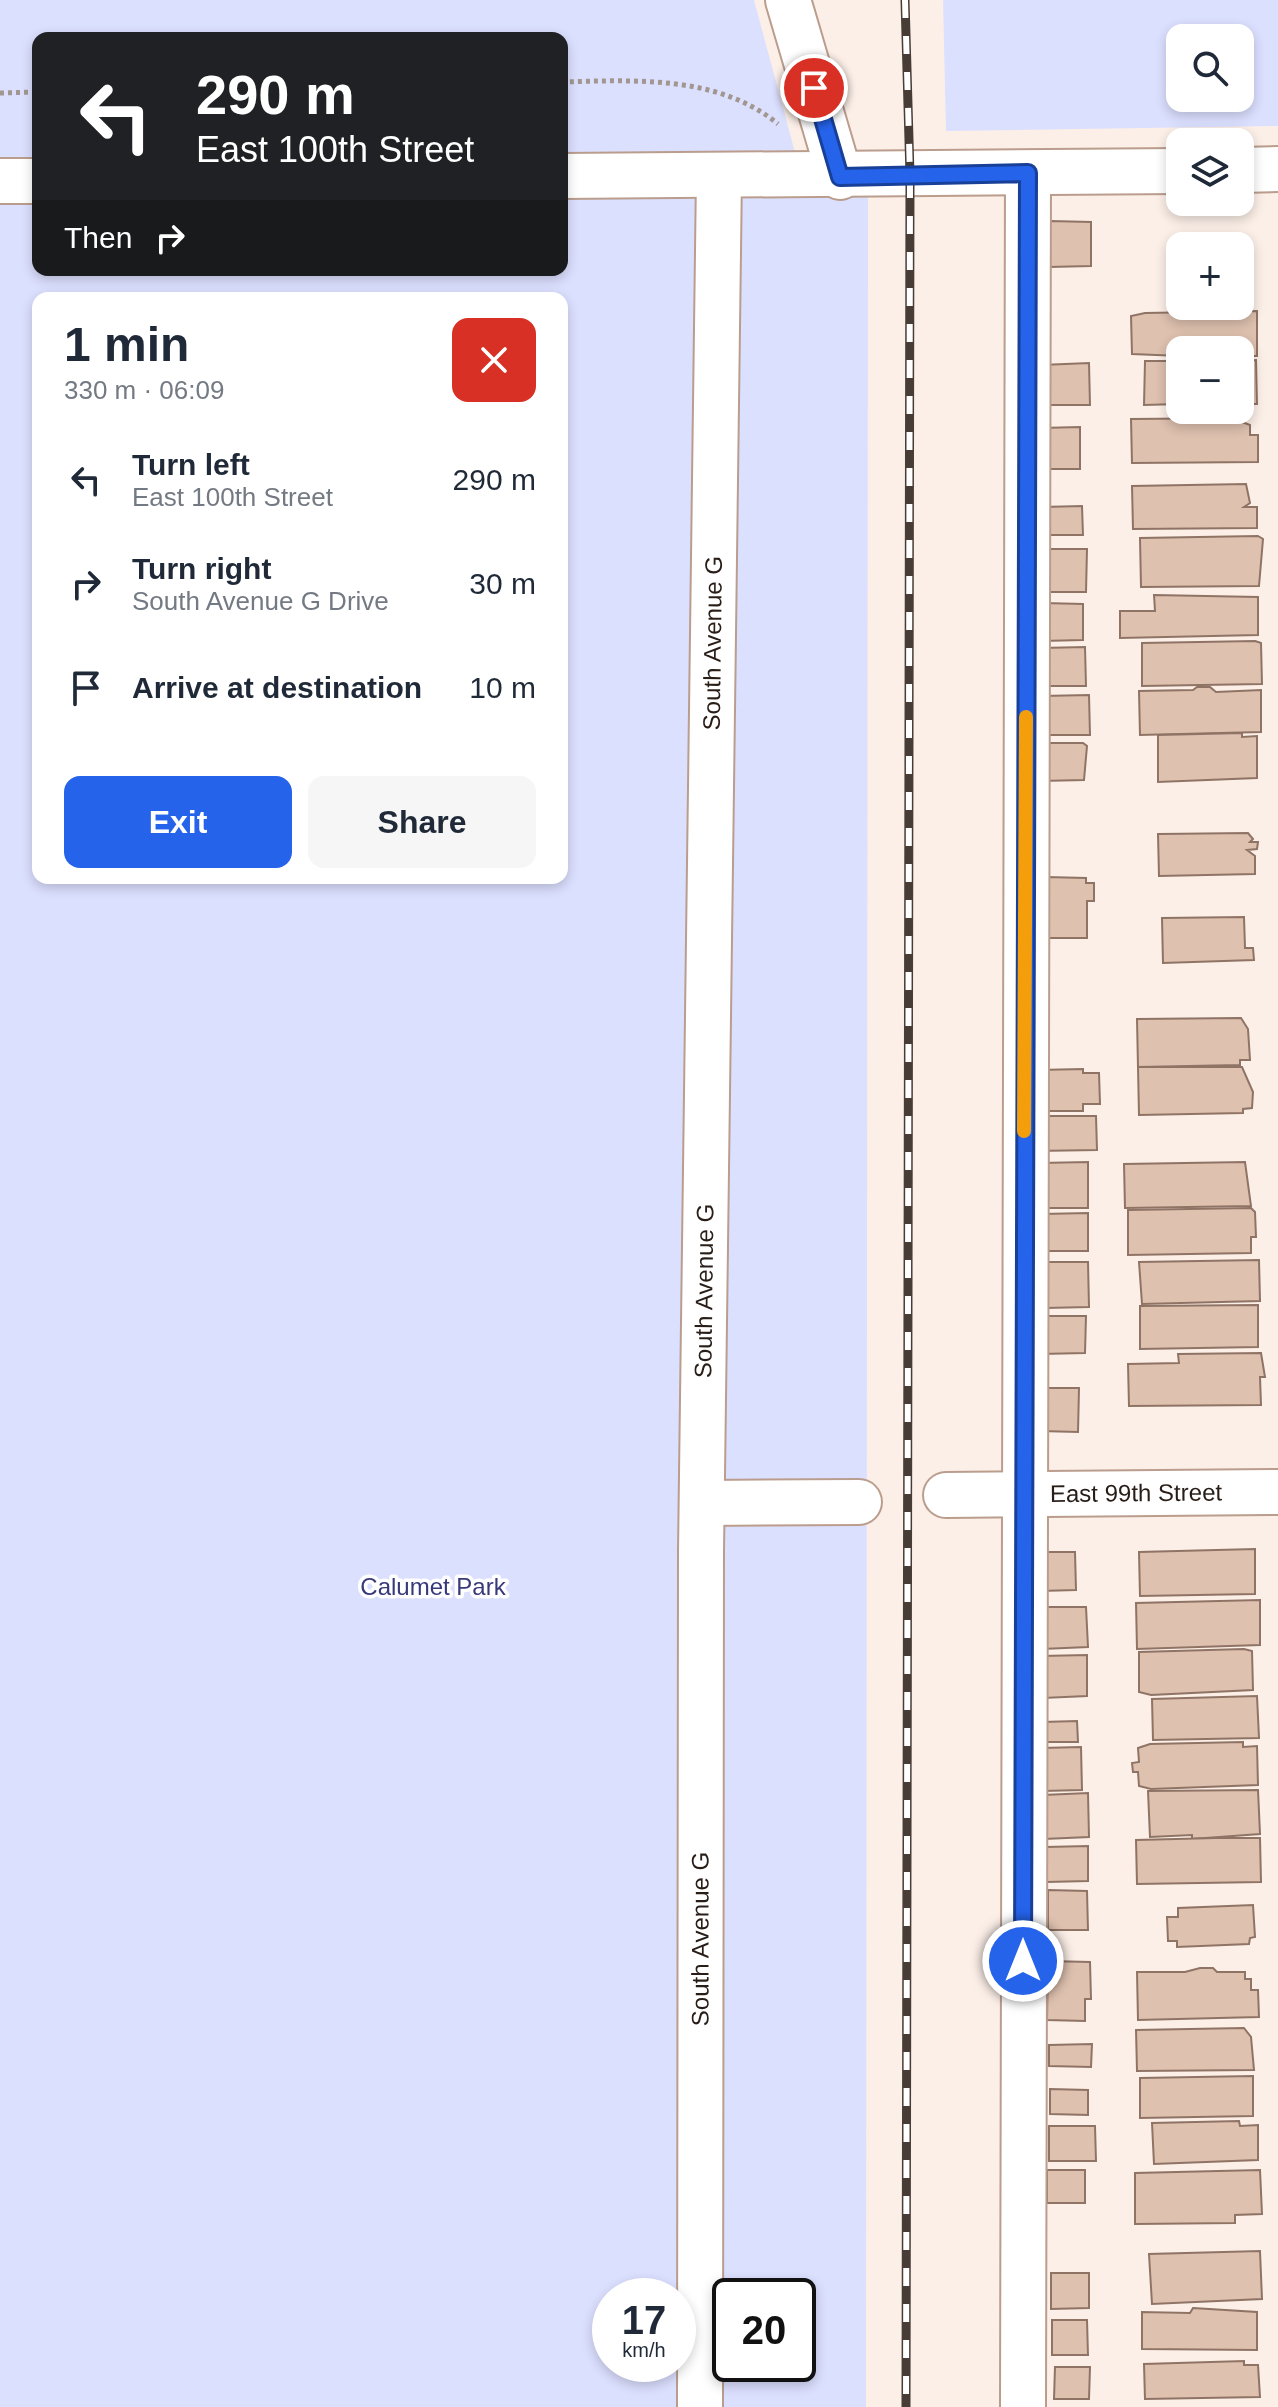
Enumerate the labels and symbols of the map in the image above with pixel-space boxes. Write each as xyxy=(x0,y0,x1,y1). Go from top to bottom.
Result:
pin xyxy=(780,54,848,122)
street label: South Avenue G xyxy=(698,556,727,730)
street label: South Avenue G xyxy=(689,1204,719,1378)
street label: East 99th Street xyxy=(1050,1479,1223,1507)
park label: Calumet Park xyxy=(360,1573,507,1600)
street label: South Avenue G xyxy=(686,1852,714,2026)
position arrow xyxy=(981,1919,1065,2003)
speed limit sign: 20 xyxy=(712,2278,816,2382)

